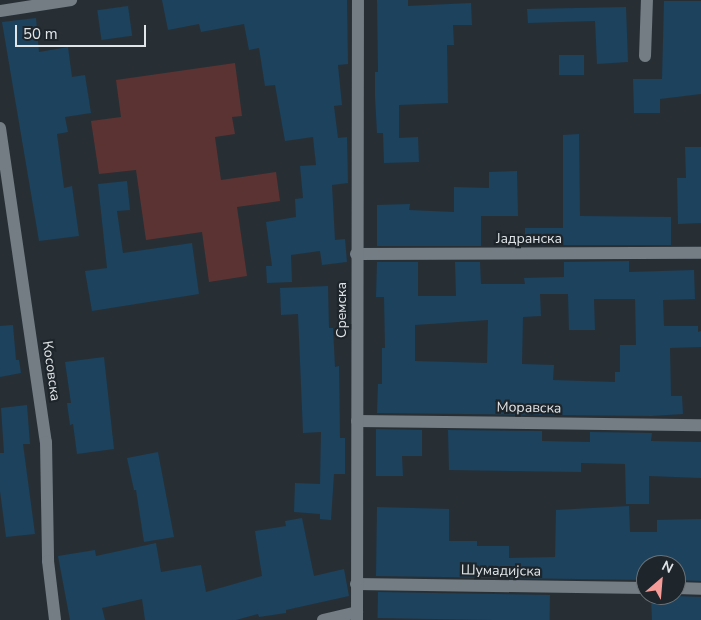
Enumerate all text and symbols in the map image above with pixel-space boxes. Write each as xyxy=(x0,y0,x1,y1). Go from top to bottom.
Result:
scale bar xyxy=(18,15,149,47)
text: 50 m xyxy=(23,24,58,44)
street label: Јадранска xyxy=(496,231,562,247)
street label: Сремска xyxy=(334,282,350,338)
street label: Косовска xyxy=(38,340,64,402)
street label: Моравска xyxy=(496,399,562,417)
north arrow xyxy=(636,555,686,605)
text: N xyxy=(659,556,677,578)
street label: Шумадијска xyxy=(461,562,541,580)

